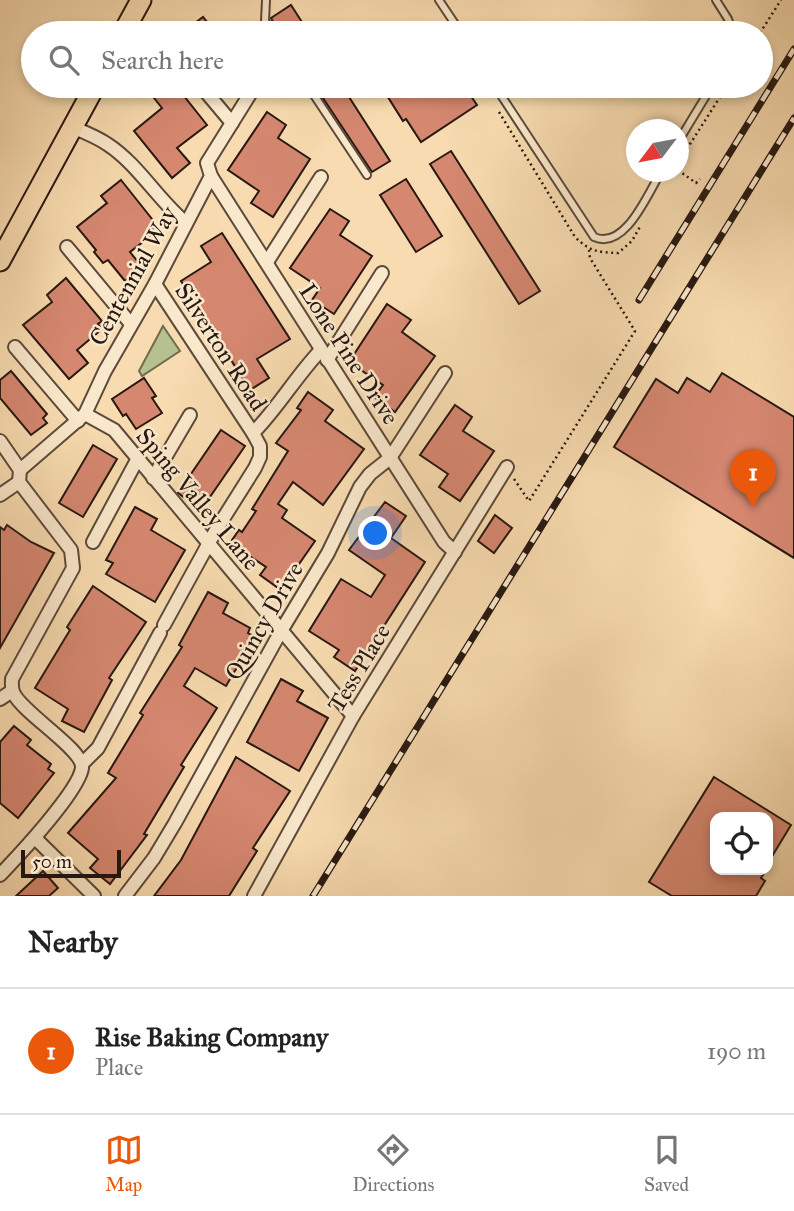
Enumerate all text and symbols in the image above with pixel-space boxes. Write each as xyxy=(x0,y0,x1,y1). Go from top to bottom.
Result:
search box xyxy=(21,21,773,98)
icon: search xyxy=(45,41,83,79)
text: Search here xyxy=(101,44,224,76)
north arrow xyxy=(626,119,689,182)
street label: Centennial Way xyxy=(82,200,184,351)
street label: Silverton Road xyxy=(168,277,274,417)
street label: Lone Pine Drive xyxy=(292,278,406,430)
street label: Sping Valley Lane xyxy=(130,422,266,576)
pin: 1 xyxy=(730,449,776,507)
your location xyxy=(358,516,392,550)
street label: Quincy Drive xyxy=(218,557,310,685)
street label: Tess Place xyxy=(321,618,397,718)
map controls xyxy=(710,812,773,875)
button: locate xyxy=(710,812,773,875)
scale bar xyxy=(21,847,121,879)
text: 50 m xyxy=(32,850,72,873)
text: Nearby xyxy=(28,924,118,960)
text: Rise Baking Company xyxy=(95,1021,328,1053)
text: 1 xyxy=(46,1037,56,1065)
text: 190 m xyxy=(707,1037,766,1065)
text: Place xyxy=(95,1053,143,1081)
tab: Map xyxy=(105,1131,143,1196)
tab: Directions xyxy=(352,1131,434,1196)
tab: Saved xyxy=(644,1131,689,1196)

